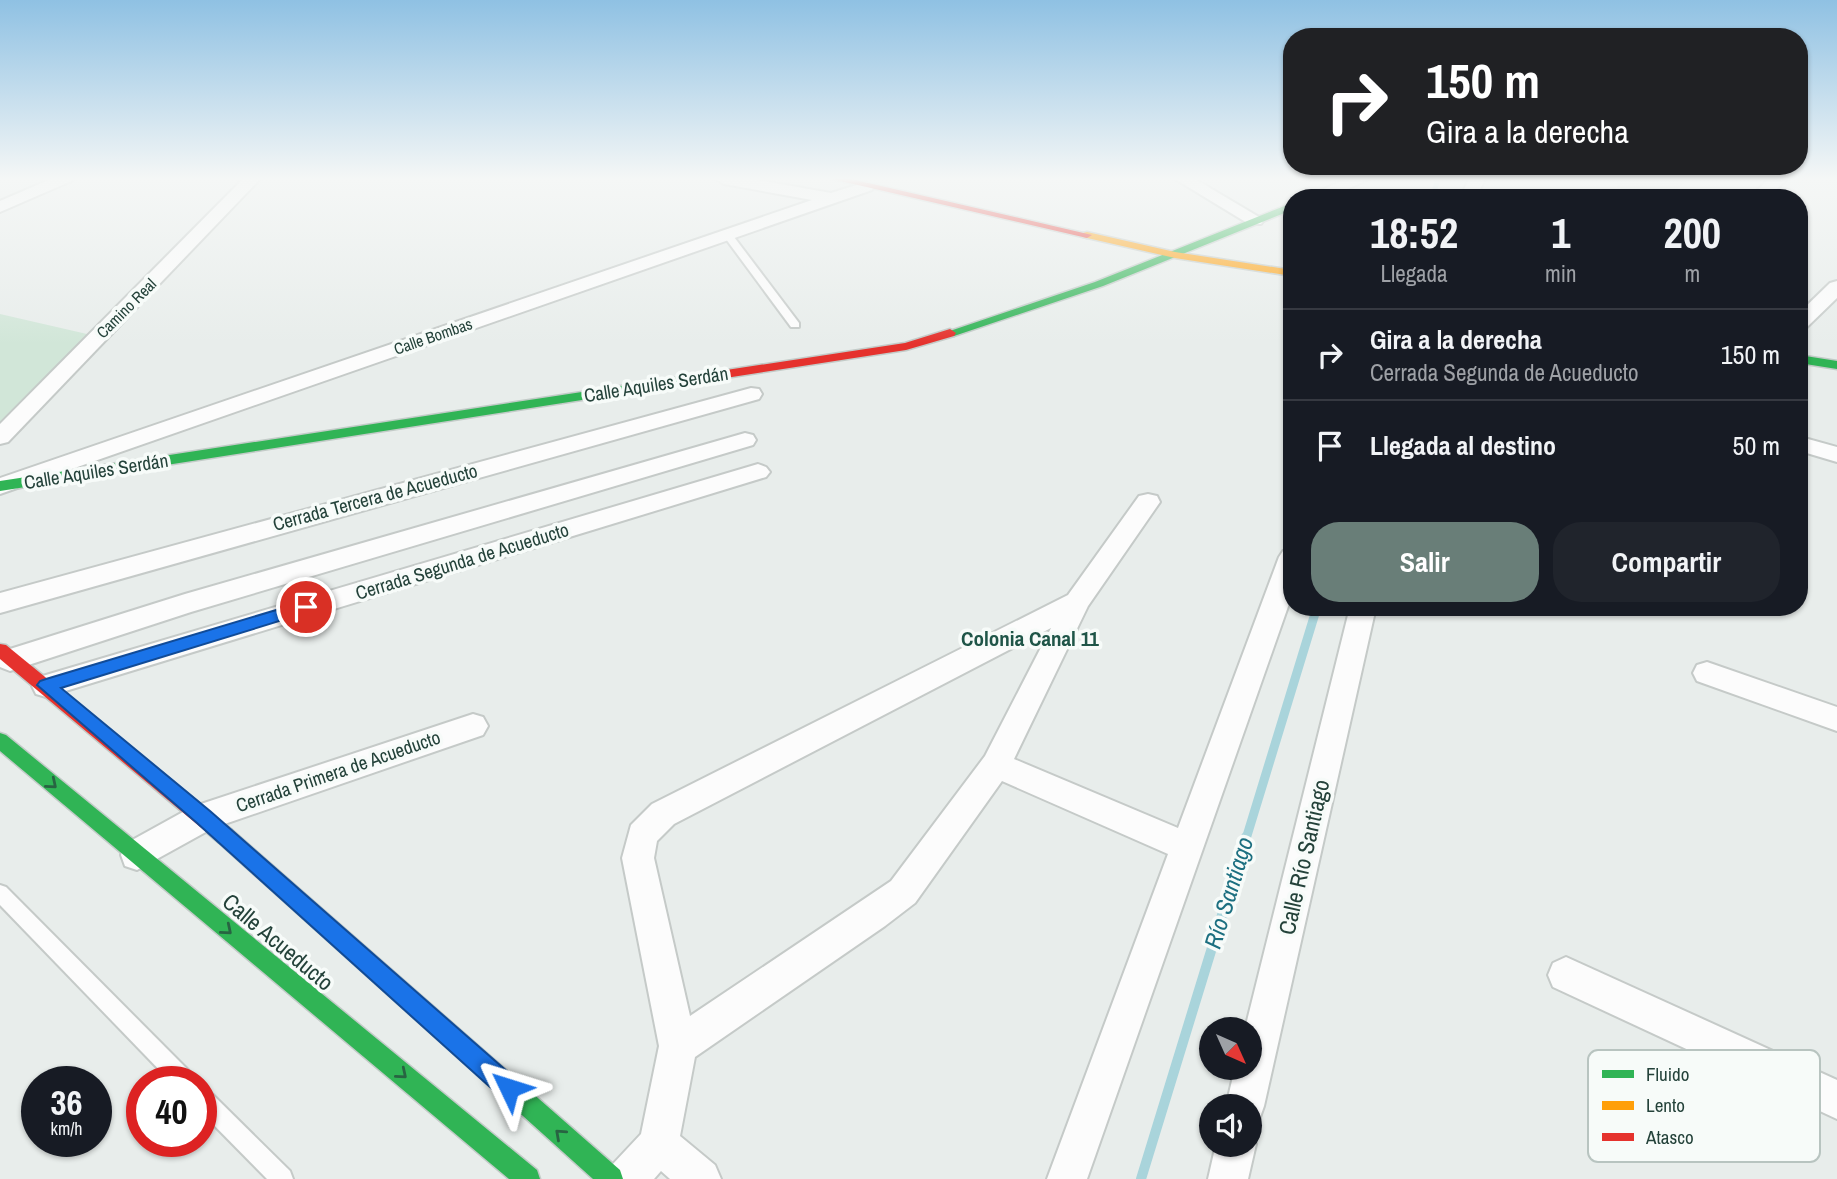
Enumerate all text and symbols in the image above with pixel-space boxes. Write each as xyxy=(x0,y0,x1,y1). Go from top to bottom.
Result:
text: 150 m xyxy=(1426,47,1540,113)
icon: right xyxy=(1311,56,1402,147)
text: Gira a la derecha xyxy=(1426,110,1629,153)
text: 18:52 xyxy=(1370,205,1458,261)
text: 1 xyxy=(1551,205,1570,261)
text: 200 xyxy=(1664,205,1721,261)
text: Llegada xyxy=(1380,258,1448,289)
text: min xyxy=(1545,258,1577,289)
text: m xyxy=(1684,258,1700,289)
street label: Camino Real xyxy=(91,273,161,343)
street label: Calle Bombas xyxy=(391,312,475,360)
text: Gira a la derecha xyxy=(1370,322,1542,357)
icon: right xyxy=(1311,336,1349,374)
text: 150 m xyxy=(1721,337,1780,372)
text: Cerrada Segunda de Acueducto xyxy=(1370,357,1638,388)
street label: Calle Aquiles Serdán xyxy=(582,360,730,408)
icon: arrive xyxy=(1311,427,1349,465)
text: Llegada al destino xyxy=(1370,428,1556,463)
text: 50 m xyxy=(1733,428,1780,463)
street label: Calle Aquiles Serdán xyxy=(22,447,170,495)
street label: Cerrada Tercera de Acueducto xyxy=(270,457,480,537)
street label: Cerrada Segunda de Acueducto xyxy=(352,516,572,606)
button: Salir xyxy=(1311,522,1539,602)
button: Compartir xyxy=(1553,522,1780,602)
pin xyxy=(276,577,336,637)
icon: arrive xyxy=(287,588,325,626)
district label: Colonia Canal 11 xyxy=(961,624,1099,653)
street label: Cerrada Primera de Acueducto xyxy=(232,724,444,818)
one-way arrow xyxy=(43,776,56,788)
street label: Calle Río Santiago xyxy=(1271,776,1336,938)
water label: Río Santiago xyxy=(1196,833,1260,952)
street label: Calle Acueducto xyxy=(216,886,340,997)
one-way arrow xyxy=(219,921,231,934)
north arrow xyxy=(1199,1017,1262,1080)
map controls xyxy=(1199,1017,1262,1157)
legend xyxy=(1588,1050,1820,1162)
position arrow xyxy=(472,1051,546,1125)
text: Fluido xyxy=(1646,1061,1689,1087)
speed limit sign: 40 xyxy=(126,1066,217,1157)
one-way arrow xyxy=(395,1066,407,1079)
text: 36 xyxy=(51,1079,82,1126)
text: Lento xyxy=(1646,1092,1685,1118)
button: sound xyxy=(1199,1094,1262,1157)
text: km/h xyxy=(51,1116,83,1141)
text: Atasco xyxy=(1645,1124,1694,1150)
one-way arrow xyxy=(555,1130,568,1142)

